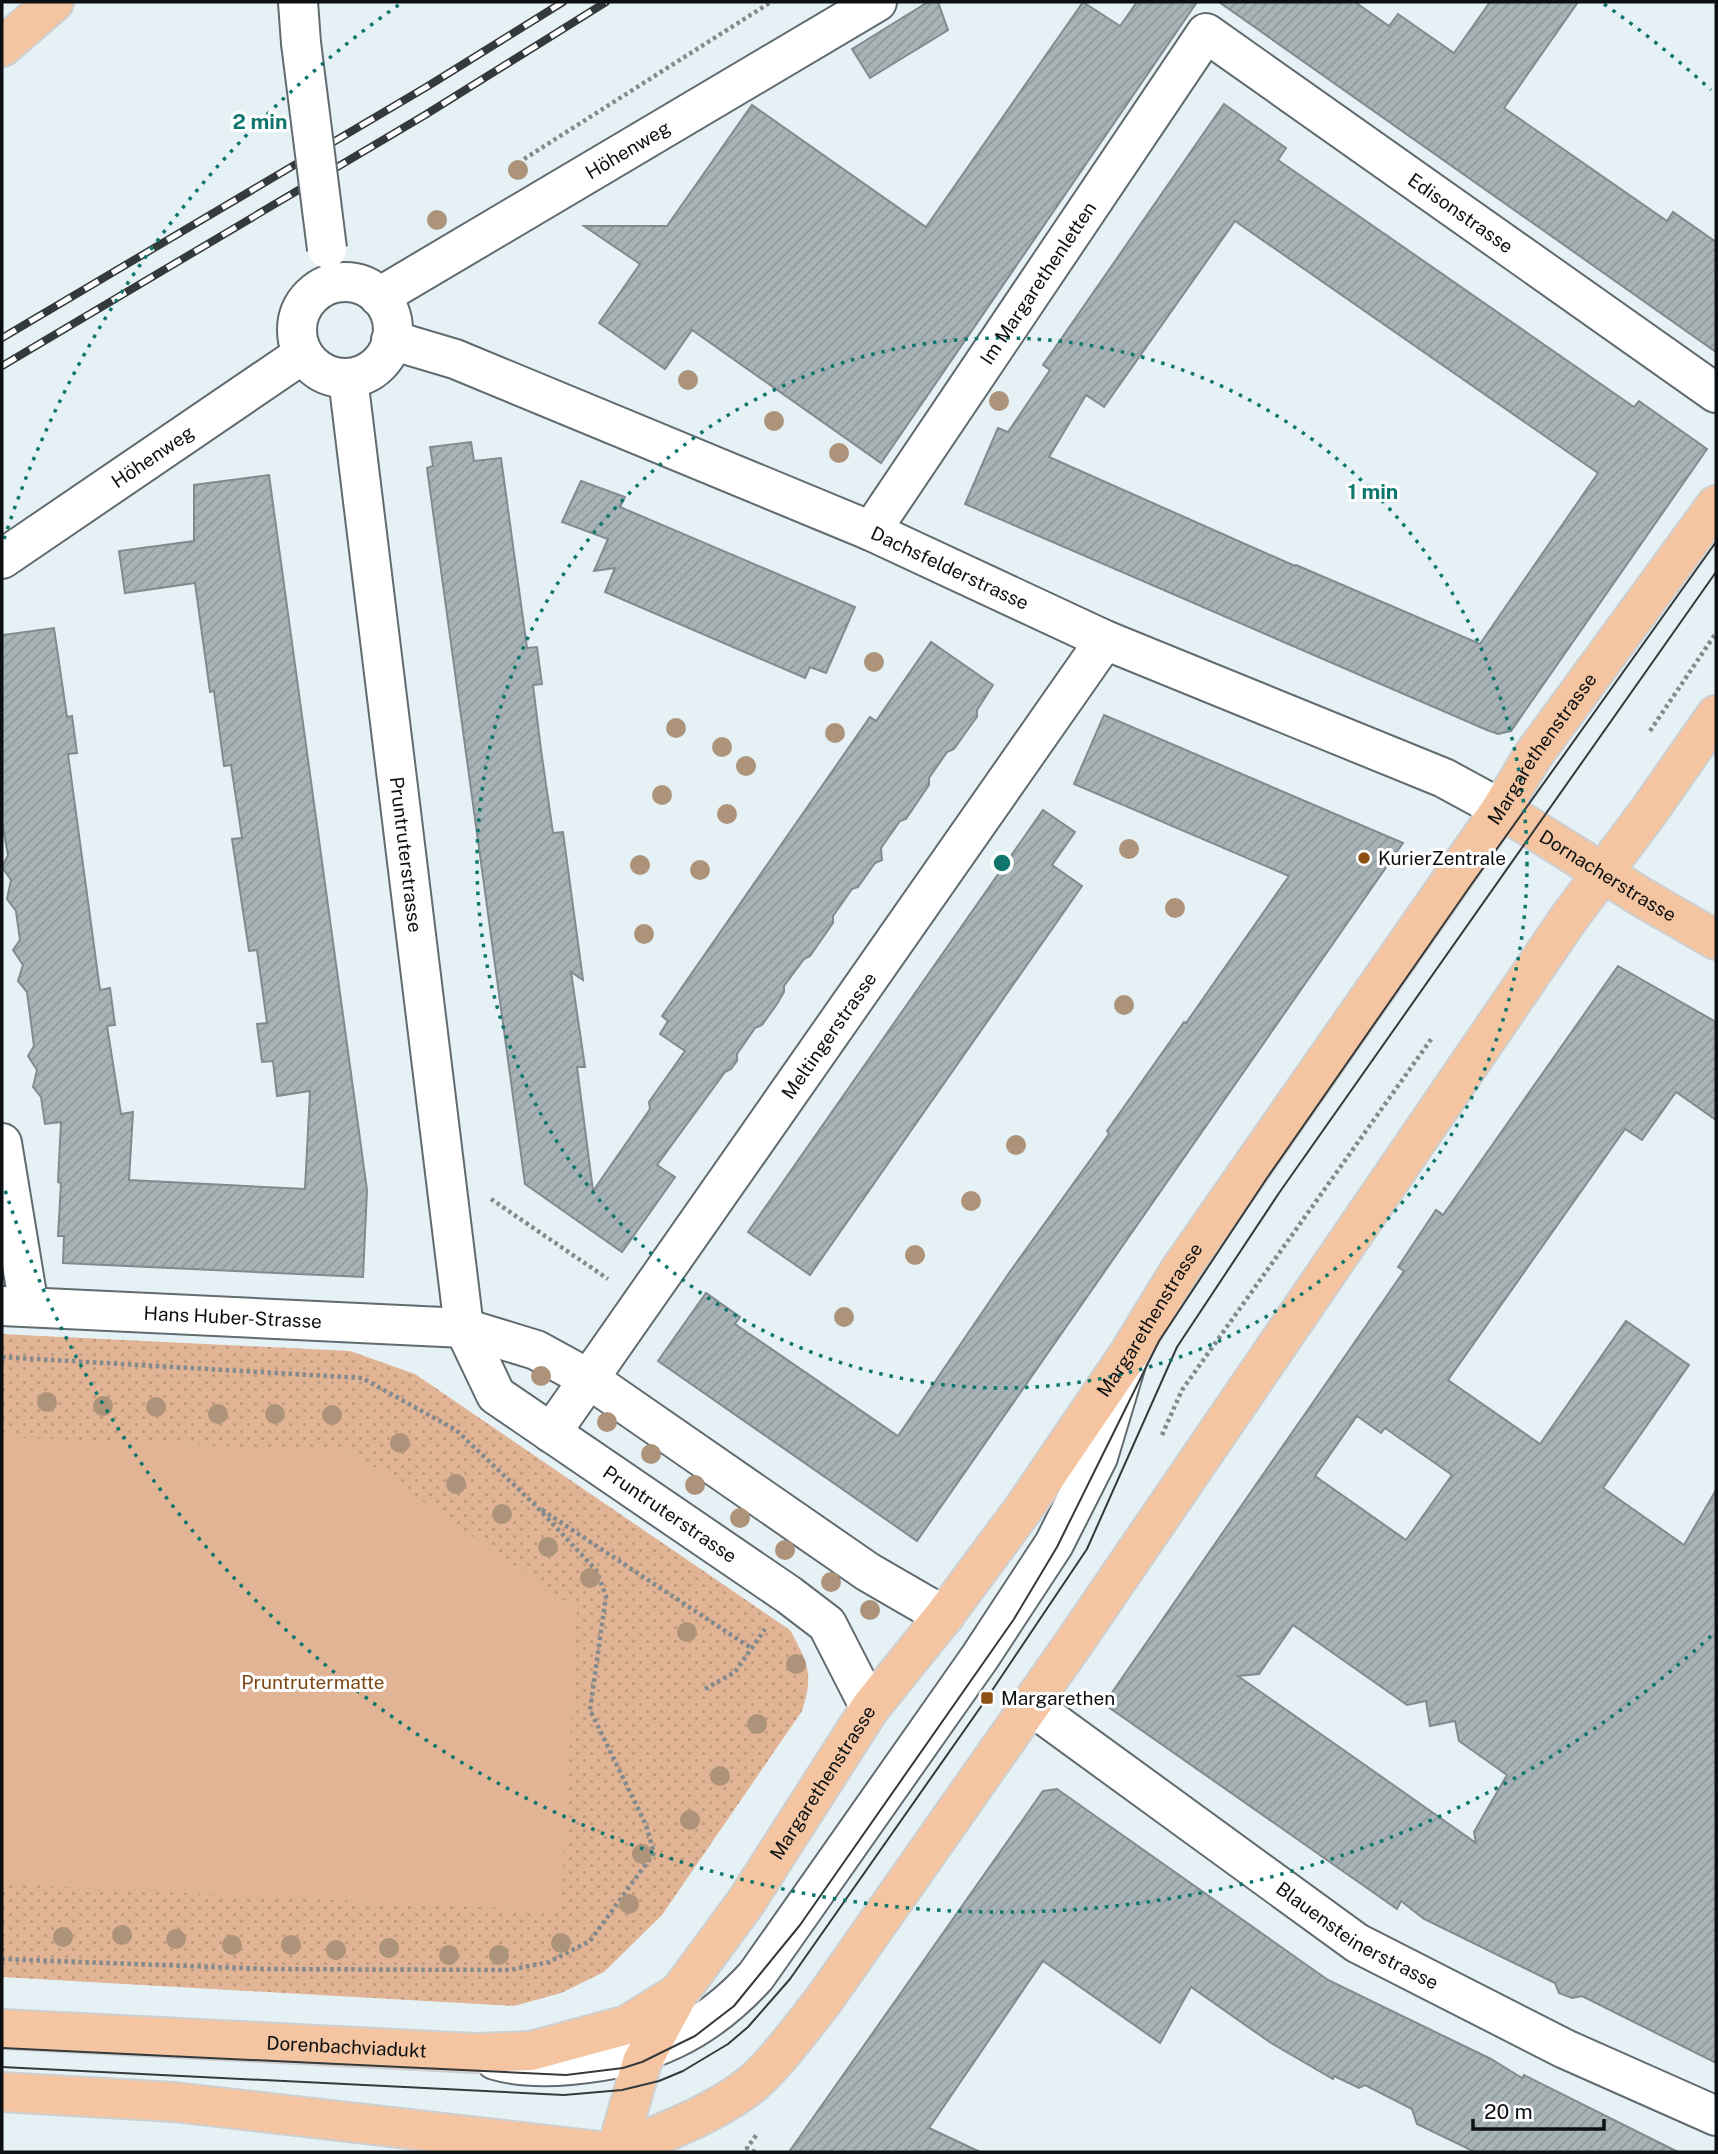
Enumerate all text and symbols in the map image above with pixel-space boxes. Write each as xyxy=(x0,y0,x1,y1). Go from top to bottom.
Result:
text: 2 min xyxy=(232,109,288,134)
street label: Höhenweg xyxy=(581,116,674,183)
street label: Edisonstrasse xyxy=(1404,168,1517,257)
street label: Im Margarethenletten xyxy=(975,197,1100,369)
street label: Höhenweg xyxy=(107,421,198,492)
text: 1 min xyxy=(1348,479,1398,504)
street label: Dachsfelderstrasse xyxy=(868,522,1032,614)
street label: Margarethenstrasse xyxy=(1483,668,1601,829)
street label: Pruntruterstrasse xyxy=(386,775,427,934)
street label: Dornacherstrasse xyxy=(1536,825,1680,926)
place label: KurierZentrale xyxy=(1378,847,1506,869)
marker: KurierZentrale xyxy=(1356,850,1372,866)
centre of rings xyxy=(990,851,1014,875)
street label: Meltingerstrasse xyxy=(777,968,881,1103)
street label: Margarethenstrasse xyxy=(1092,1238,1207,1401)
street label: Hans Huber-Strasse xyxy=(143,1302,322,1332)
street label: Pruntruterstrasse xyxy=(599,1461,741,1567)
park label: Pruntrutermatte xyxy=(241,1671,385,1693)
place label: Margarethen xyxy=(1001,1687,1115,1709)
marker: Margarethen xyxy=(979,1690,995,1706)
street label: Margarethenstrasse xyxy=(765,1701,880,1863)
street label: Blauensteinerstrasse xyxy=(1272,1877,1442,1994)
street label: Dorenbachviadukt xyxy=(266,2031,427,2062)
scale bar xyxy=(1473,2088,1604,2132)
text: 20 m xyxy=(1484,2099,1533,2124)

